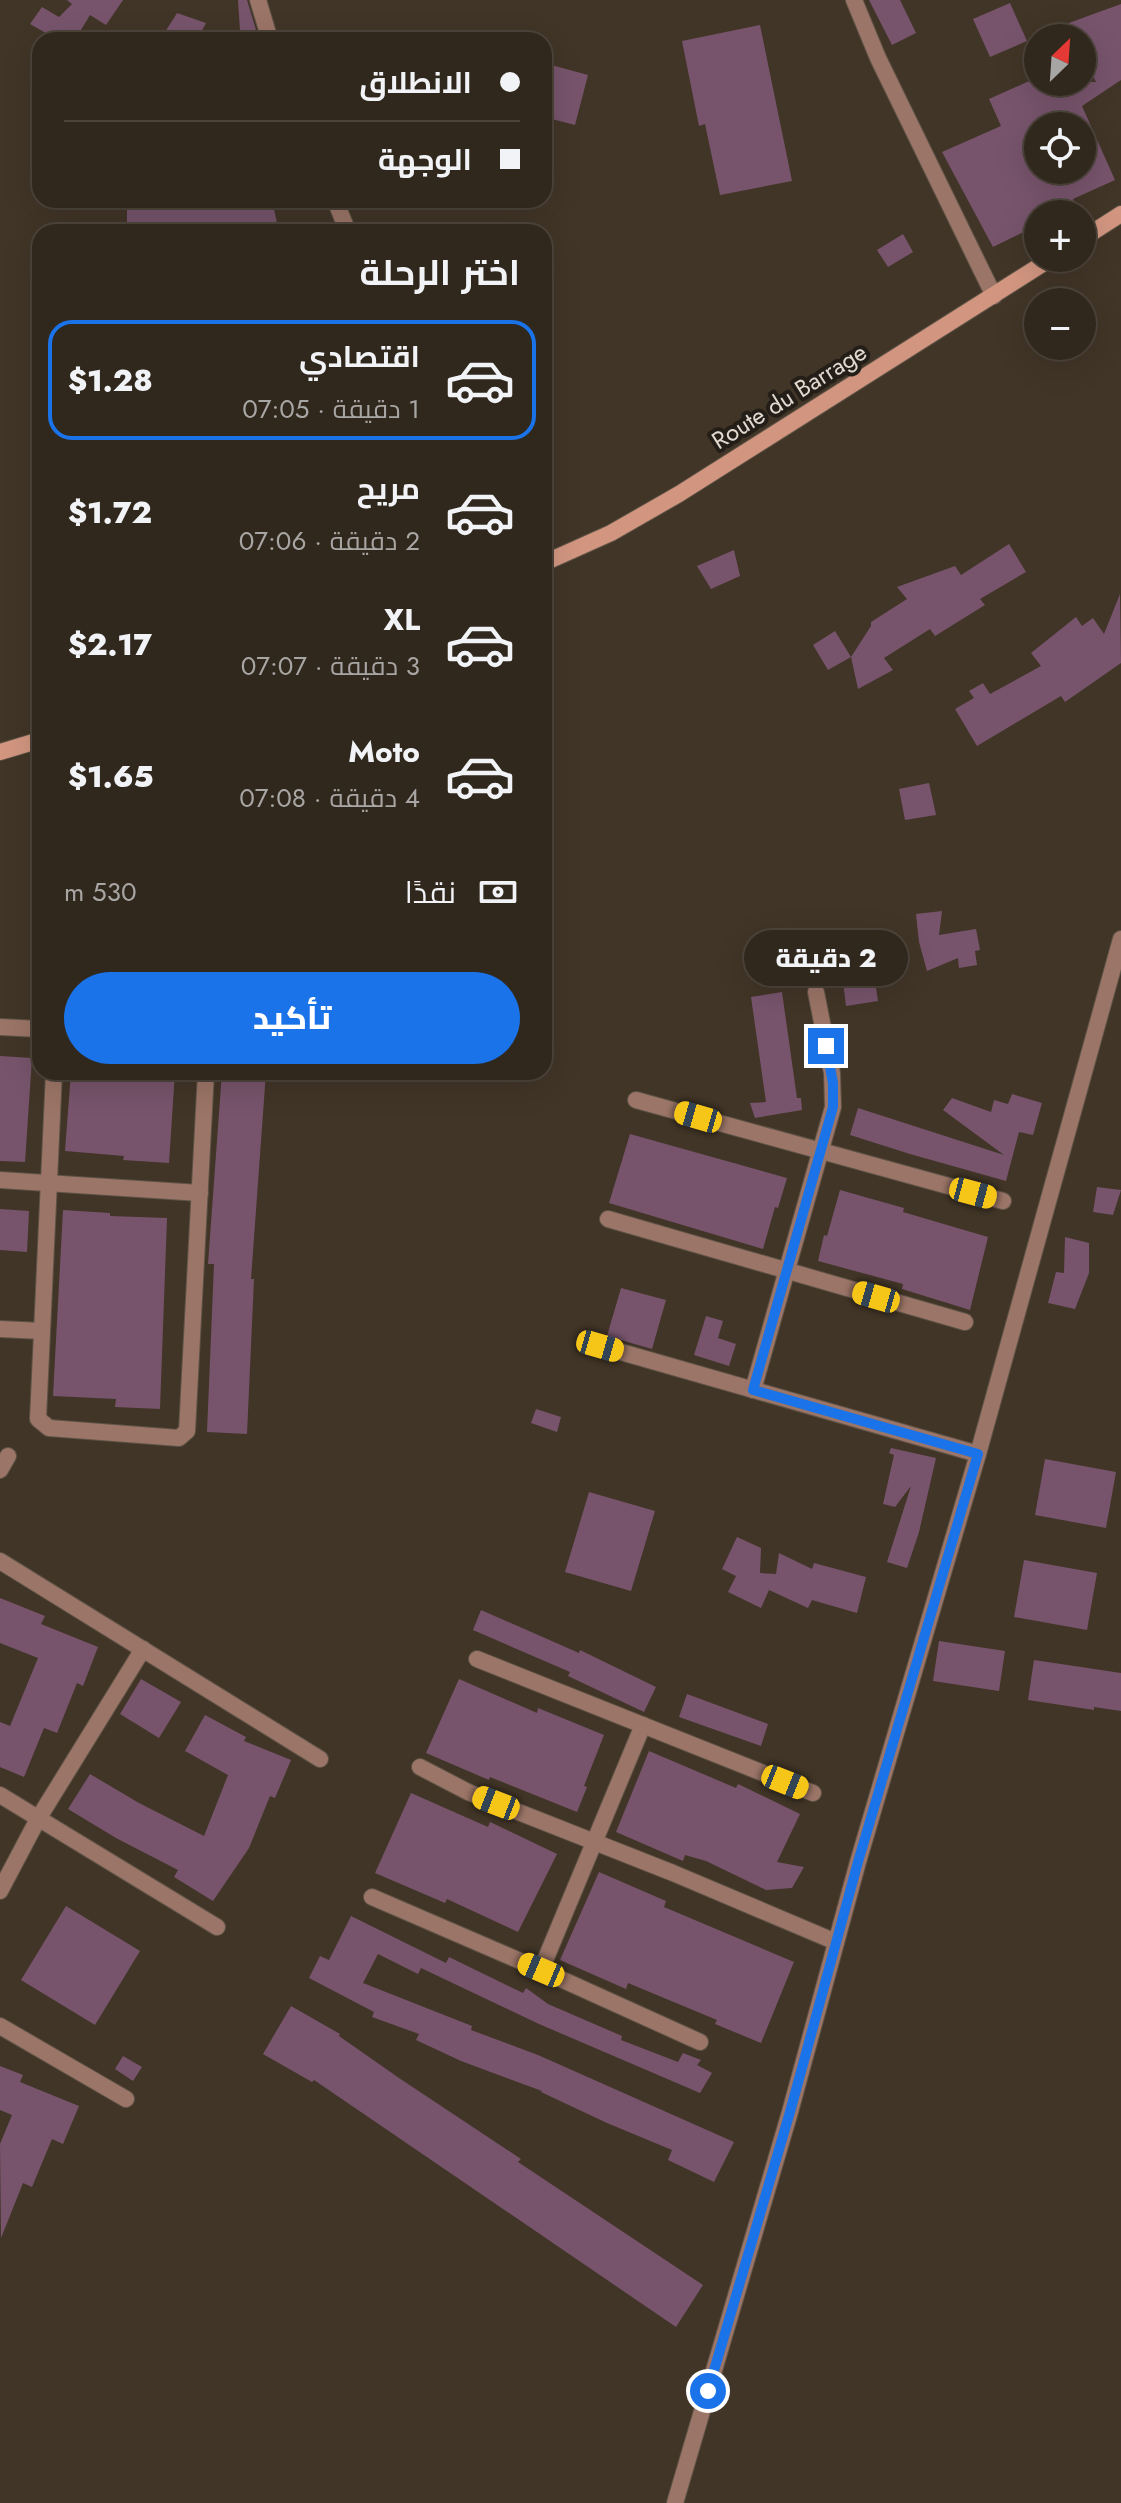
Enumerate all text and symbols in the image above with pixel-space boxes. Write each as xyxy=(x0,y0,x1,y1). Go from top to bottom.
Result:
north arrow xyxy=(1024,24,1096,96)
map controls xyxy=(1024,24,1096,360)
text: الانطلاق xyxy=(359,61,472,104)
button: locate xyxy=(1024,112,1096,184)
text: الوجهة xyxy=(378,138,472,181)
button: + xyxy=(1024,200,1096,272)
text: اختر الرحلة xyxy=(360,246,520,298)
button: − xyxy=(1024,288,1096,360)
street label: Route du Barrage xyxy=(705,334,873,458)
text: اقتصادي xyxy=(299,335,420,378)
icon: car xyxy=(444,344,516,416)
text: $1.28 xyxy=(68,359,153,402)
text: 1 دقيقة · 07:05 xyxy=(242,390,420,428)
text: مريح xyxy=(357,467,420,510)
icon: car xyxy=(444,476,516,548)
text: $1.72 xyxy=(68,491,152,534)
text: 2 دقيقة · 07:06 xyxy=(239,522,420,560)
text: XL xyxy=(384,598,420,641)
icon: car xyxy=(444,608,516,680)
text: $2.17 xyxy=(68,623,152,666)
text: 3 دقيقة · 07:07 xyxy=(241,647,420,685)
text: Moto xyxy=(348,730,420,773)
icon: car xyxy=(444,740,516,812)
text: $1.65 xyxy=(68,755,154,798)
text: 4 دقيقة · 07:08 xyxy=(239,779,420,817)
icon: cash xyxy=(476,870,520,914)
text: نقدًا xyxy=(405,871,456,914)
text: 530 m xyxy=(64,873,137,911)
callout: 2 دقيقة xyxy=(744,930,908,986)
text: 2 دقيقة xyxy=(775,939,877,977)
button: تأكيد xyxy=(64,972,520,1064)
route end xyxy=(808,1028,844,1064)
car xyxy=(672,1099,724,1135)
car xyxy=(947,1175,999,1211)
car xyxy=(850,1279,902,1315)
car xyxy=(574,1328,626,1364)
car xyxy=(758,1762,812,1802)
car xyxy=(469,1783,523,1823)
car xyxy=(514,1950,568,1990)
route start xyxy=(690,2373,726,2409)

